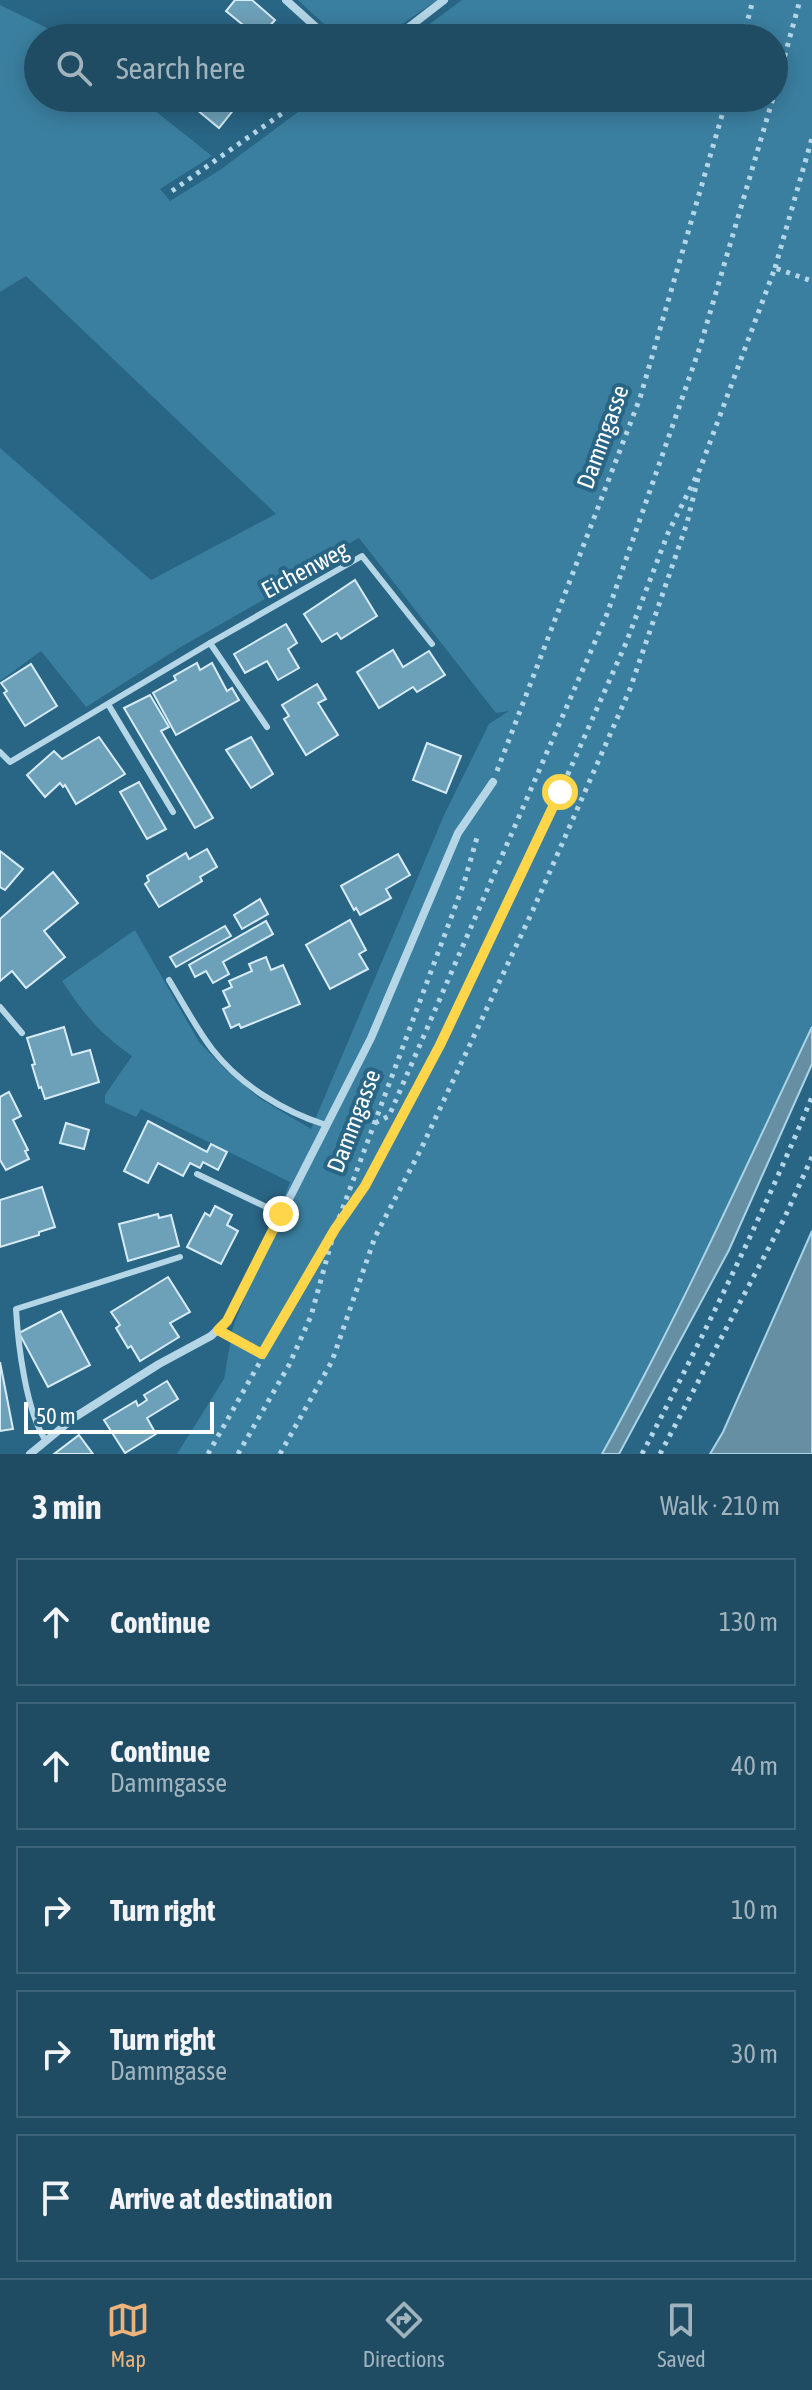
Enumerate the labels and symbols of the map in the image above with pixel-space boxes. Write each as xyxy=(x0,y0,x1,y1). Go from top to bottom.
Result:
street label: Dammgasse xyxy=(571,381,634,492)
street label: Eichenweg xyxy=(257,535,353,604)
route start xyxy=(542,774,578,810)
street label: Dammgasse xyxy=(322,1066,385,1176)
route end xyxy=(263,1196,299,1232)
scale bar xyxy=(24,1398,214,1434)

